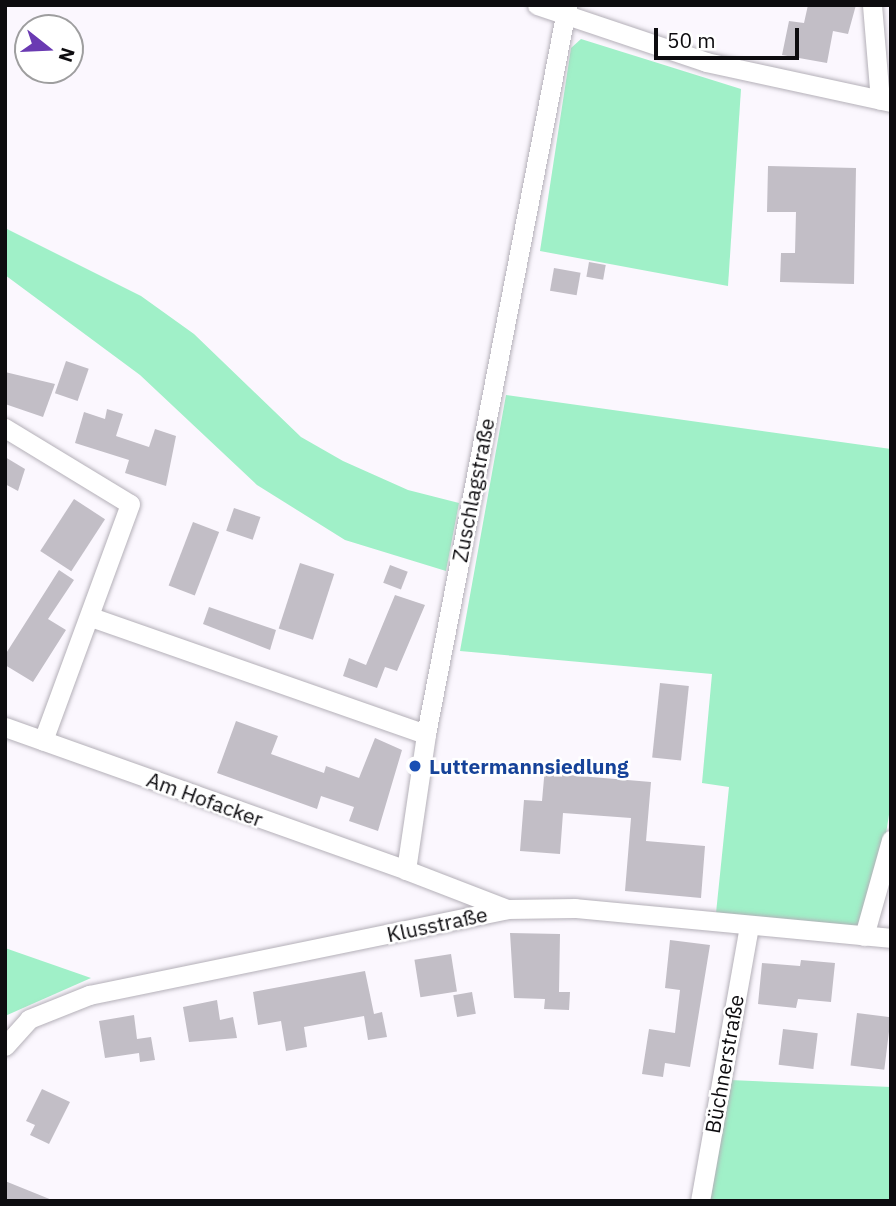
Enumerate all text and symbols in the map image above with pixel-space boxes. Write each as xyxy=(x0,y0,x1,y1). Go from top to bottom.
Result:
north arrow xyxy=(14,14,84,84)
scale bar xyxy=(658,14,803,58)
text: 50 m xyxy=(667,26,716,54)
text: N xyxy=(54,45,81,65)
street label: Zuschlagstraße xyxy=(447,416,499,564)
place label: Luttermannsiedlung xyxy=(429,753,629,779)
marker: Luttermannsiedlung xyxy=(407,758,423,774)
street label: Am Hofacker xyxy=(143,766,267,832)
street label: Klusstraße xyxy=(384,901,490,947)
street label: Büchnerstraße xyxy=(699,993,749,1135)

